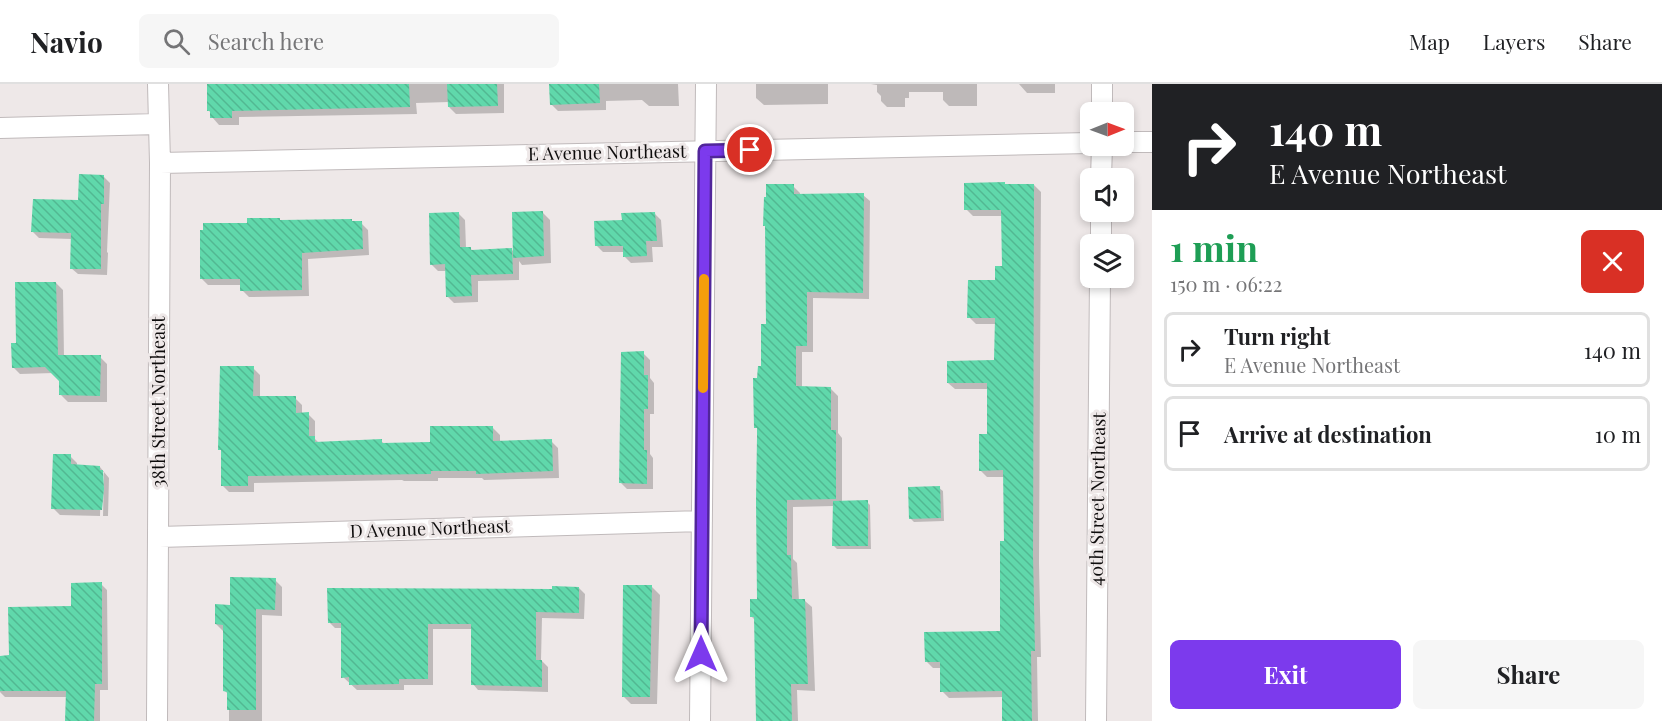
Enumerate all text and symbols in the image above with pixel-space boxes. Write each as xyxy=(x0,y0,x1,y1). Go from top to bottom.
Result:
search box xyxy=(139,14,559,68)
text: Navio xyxy=(30,23,103,60)
icon: search xyxy=(160,25,193,58)
text: Search here xyxy=(208,26,324,56)
text: Map xyxy=(1409,27,1450,55)
text: Layers xyxy=(1483,27,1545,55)
text: Share xyxy=(1578,27,1632,55)
text: 140 m xyxy=(1269,101,1382,157)
north arrow xyxy=(1080,102,1134,156)
map controls xyxy=(1080,102,1134,288)
icon: right xyxy=(1170,108,1248,186)
pin xyxy=(724,124,775,175)
icon: arrive xyxy=(733,133,766,166)
street label: E Avenue Northeast xyxy=(528,139,687,165)
text: E Avenue Northeast xyxy=(1269,155,1507,191)
button: sound xyxy=(1080,168,1134,222)
text: 1 min xyxy=(1170,223,1258,271)
button: close xyxy=(1581,230,1644,293)
button: layers xyxy=(1080,234,1134,288)
text: 150 m · 06:22 xyxy=(1170,270,1282,297)
street label: 38th Street Northeast xyxy=(146,316,170,488)
text: Turn right xyxy=(1224,321,1330,351)
icon: right xyxy=(1173,333,1206,366)
text: 140 m xyxy=(1584,335,1641,365)
text: E Avenue Northeast xyxy=(1224,351,1400,378)
street label: 40th Street Northeast xyxy=(1083,411,1111,586)
icon: arrive xyxy=(1173,417,1206,450)
text: Arrive at destination xyxy=(1224,419,1432,449)
text: 10 m xyxy=(1595,419,1641,449)
street label: D Avenue Northeast xyxy=(349,513,511,543)
position arrow xyxy=(669,622,733,686)
button: Exit xyxy=(1170,640,1401,709)
button: Share xyxy=(1413,640,1644,709)

